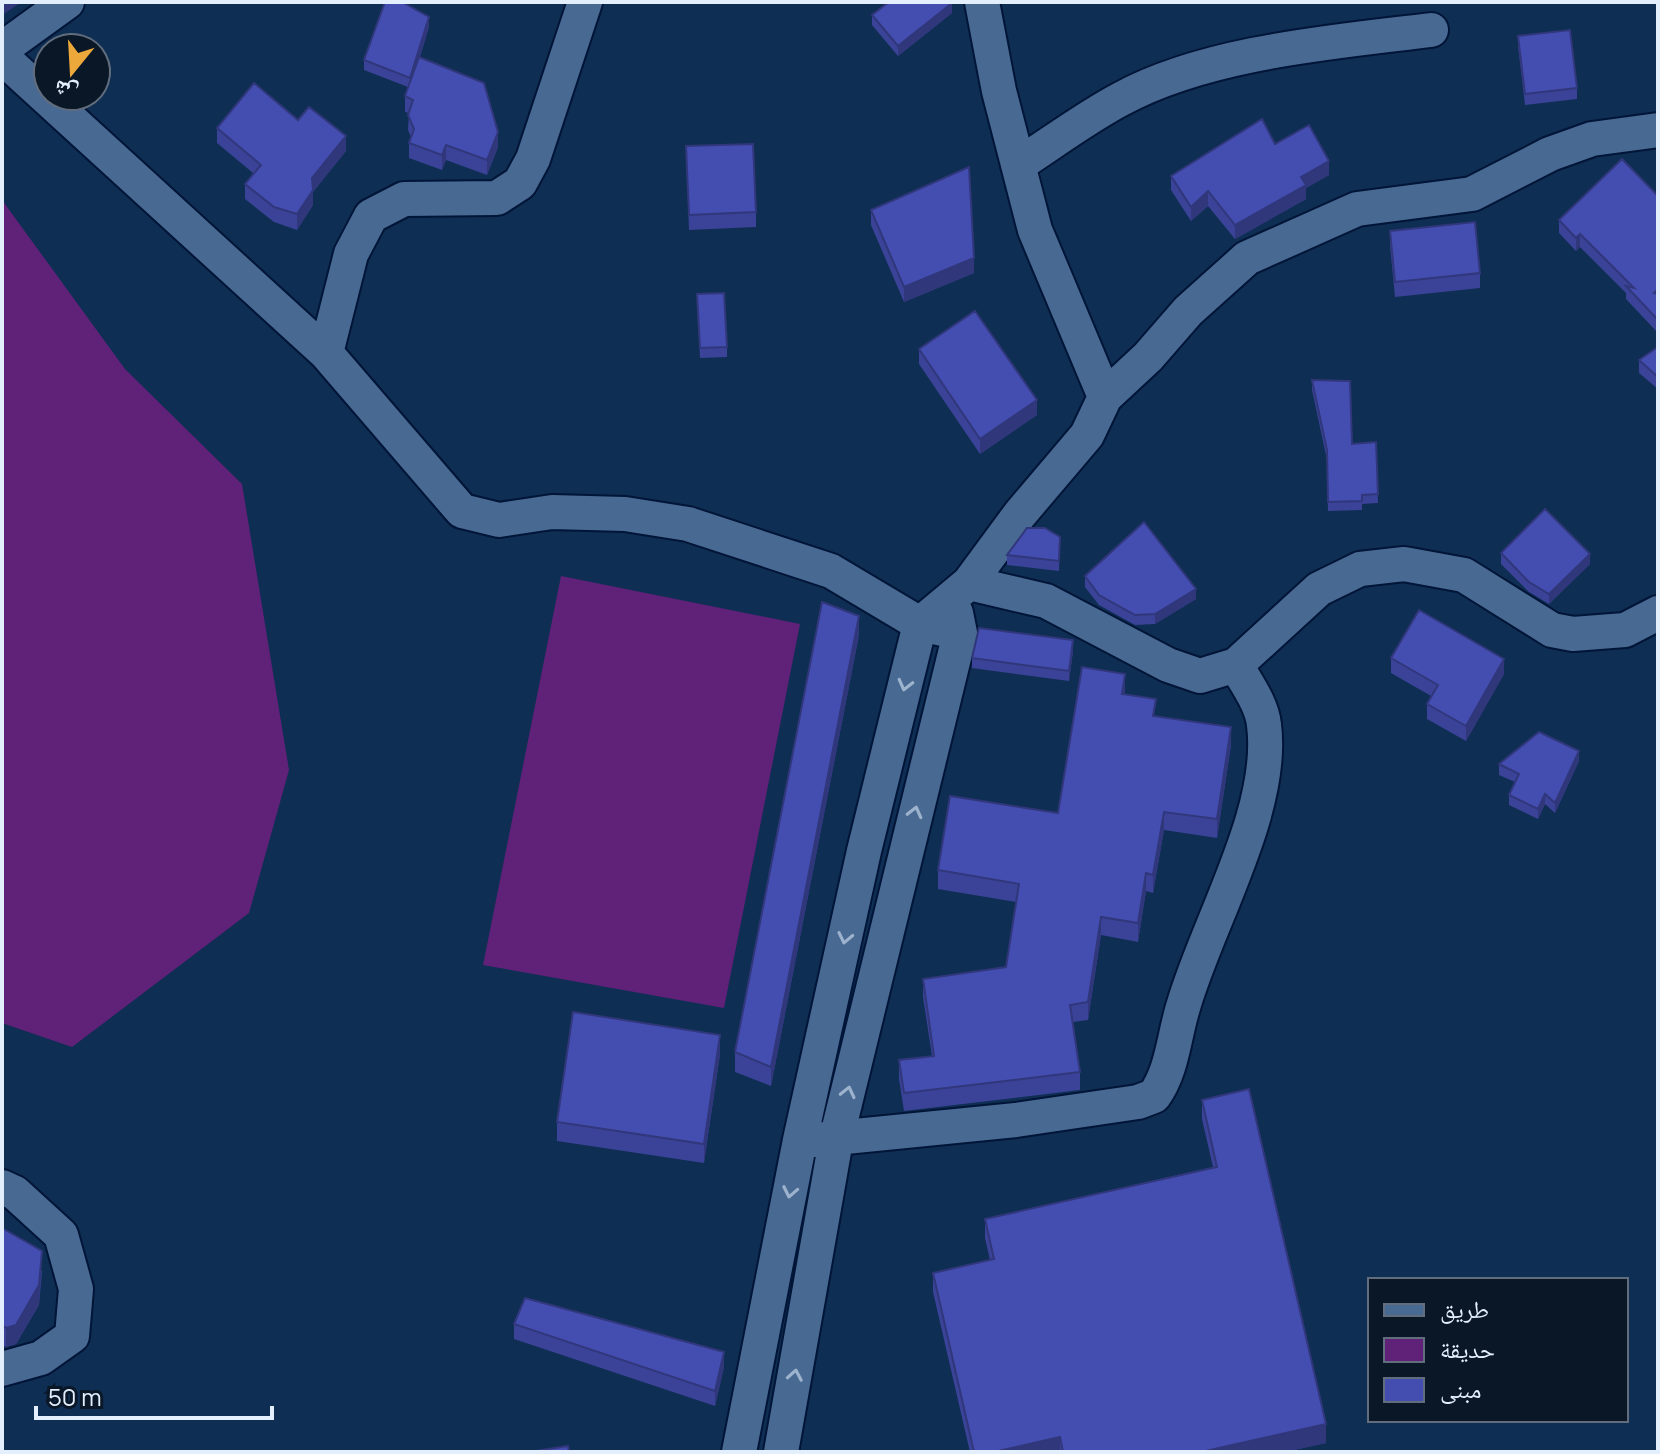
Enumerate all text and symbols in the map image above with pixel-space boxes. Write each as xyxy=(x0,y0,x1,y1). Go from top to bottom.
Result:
north arrow xyxy=(32,32,112,112)
text: ش xyxy=(50,73,82,109)
one-way arrow xyxy=(897,677,914,691)
one-way arrow xyxy=(906,806,923,820)
one-way arrow xyxy=(837,930,854,944)
one-way arrow xyxy=(839,1086,856,1100)
one-way arrow xyxy=(782,1185,799,1198)
legend xyxy=(1368,1278,1628,1422)
text: طريق xyxy=(1440,1292,1489,1325)
text: حديقة xyxy=(1440,1332,1495,1365)
one-way arrow xyxy=(785,1369,802,1382)
scale bar xyxy=(36,1370,272,1420)
text: مبنى xyxy=(1440,1372,1481,1405)
text: 50 m xyxy=(48,1380,102,1413)

